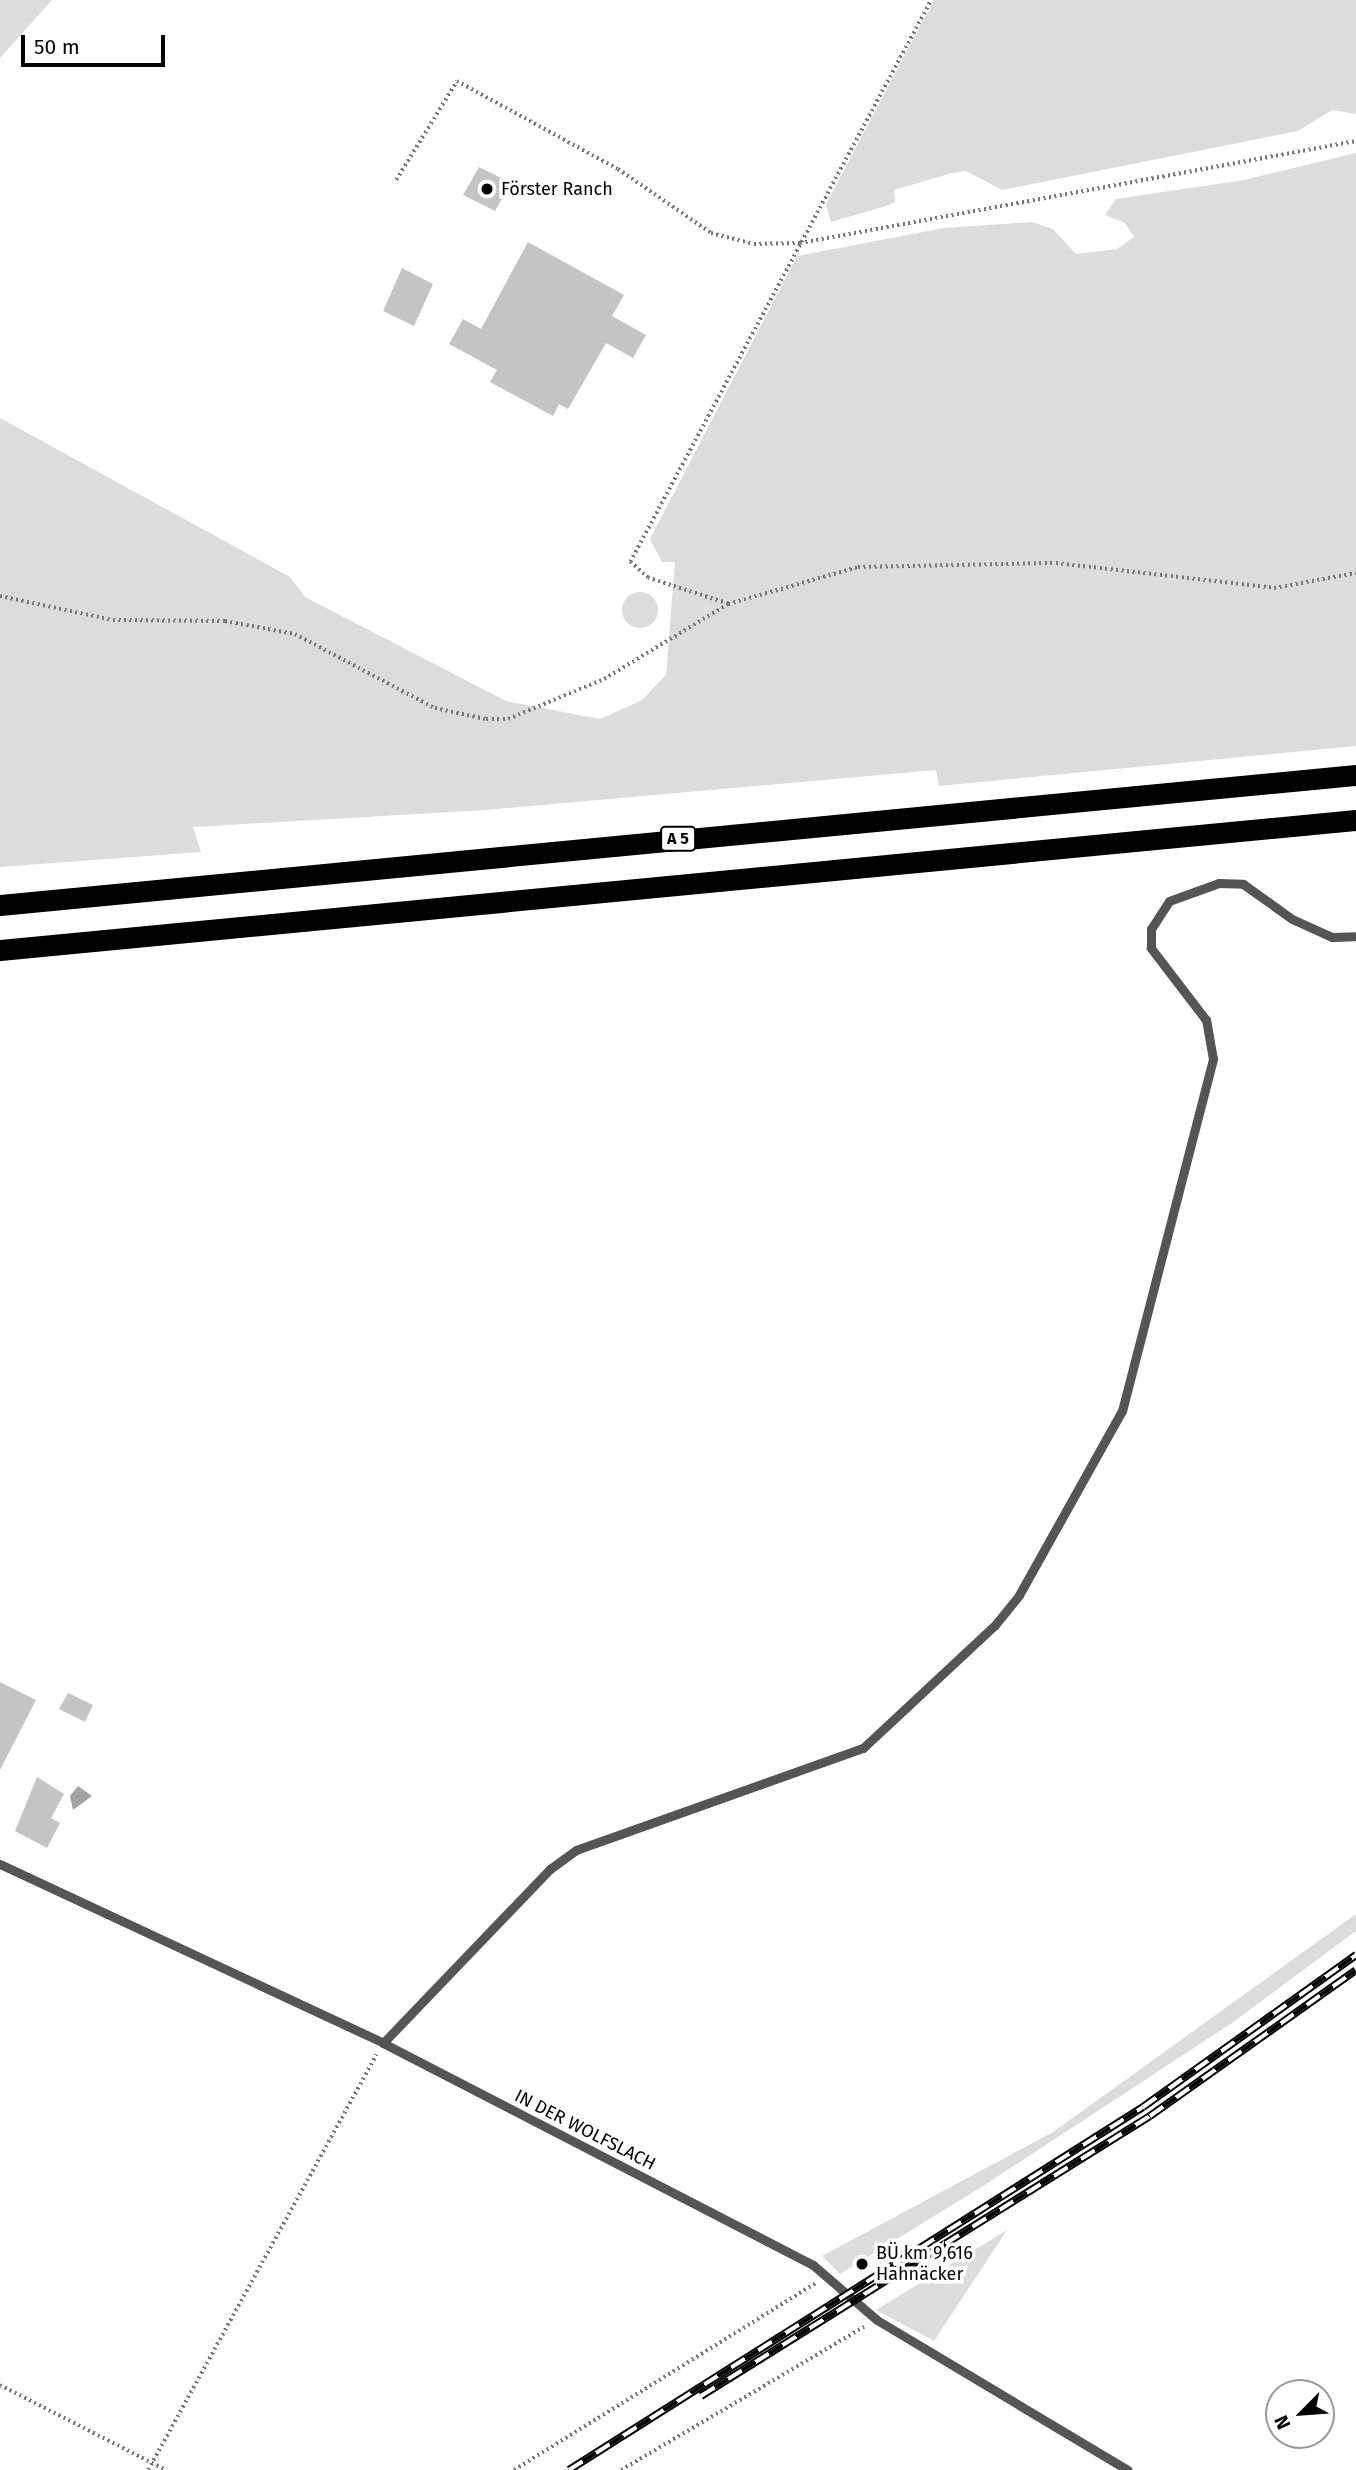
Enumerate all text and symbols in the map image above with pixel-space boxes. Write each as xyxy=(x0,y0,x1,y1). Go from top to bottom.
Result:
scale bar xyxy=(24,21,168,65)
text: 50 m xyxy=(34,34,80,60)
place label: Förster Ranch xyxy=(501,178,613,200)
marker: Förster Ranch xyxy=(479,181,495,197)
road number: A 5 xyxy=(659,826,697,852)
street label: IN DER WOLFSLACH xyxy=(511,2085,659,2175)
place label: BÜ km 9,616 Hahnäcker xyxy=(876,2243,973,2286)
marker: BÜ km 9,616 Hahnäcker xyxy=(854,2256,870,2272)
north arrow xyxy=(1265,2379,1335,2449)
text: N xyxy=(1269,2412,1295,2433)

